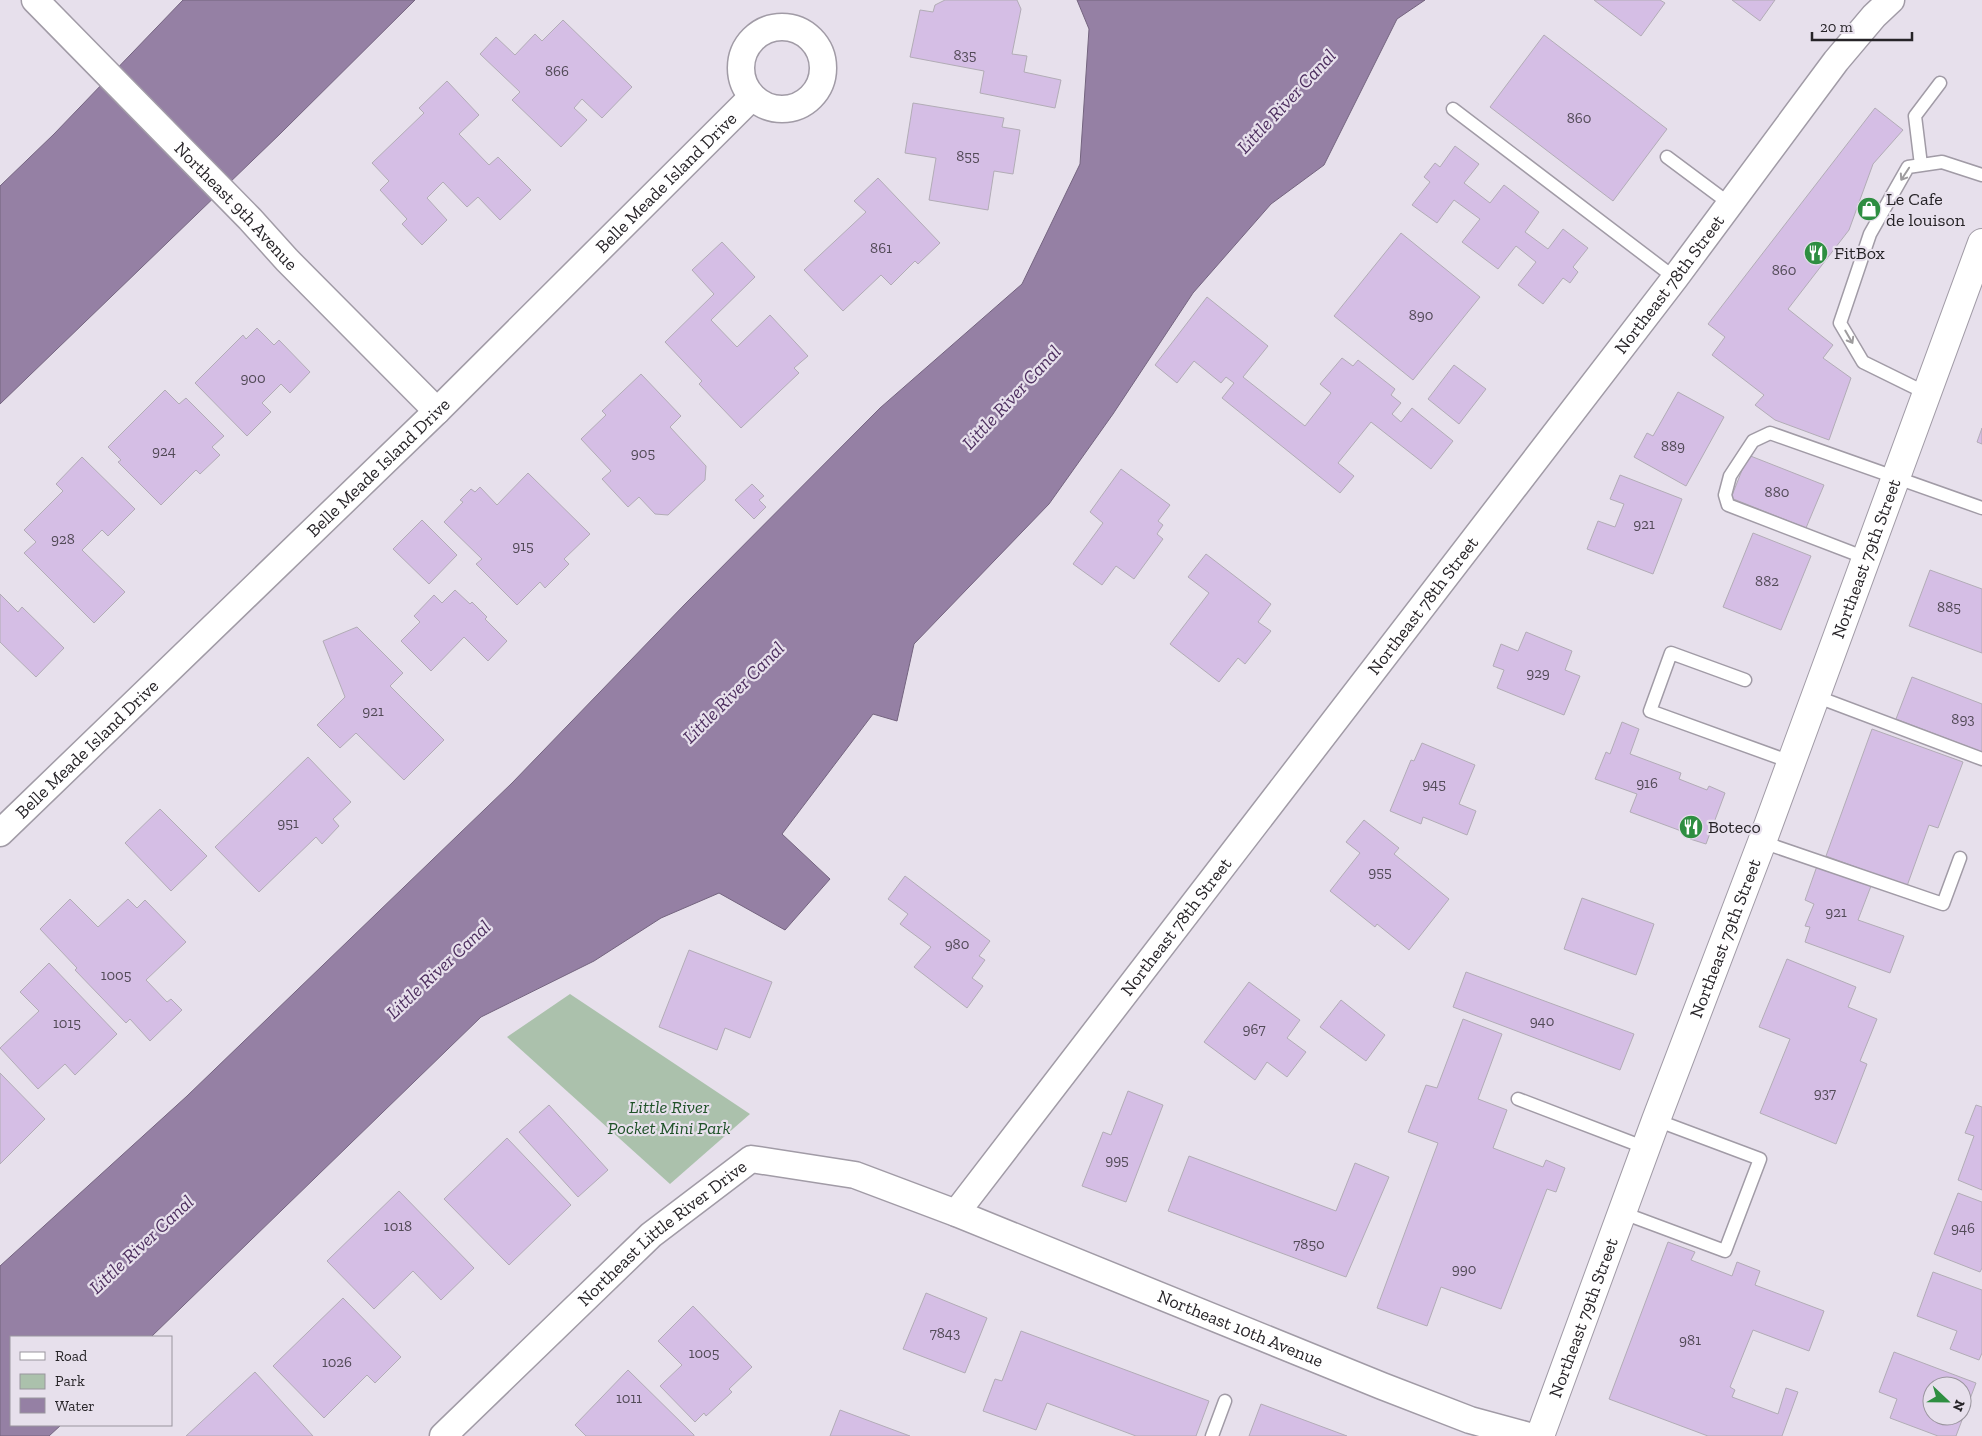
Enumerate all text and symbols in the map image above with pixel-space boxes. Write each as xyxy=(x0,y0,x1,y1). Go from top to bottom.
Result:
scale bar xyxy=(1812,10,1912,42)
text: 20 m xyxy=(1820,18,1853,36)
water label: Little River Canal xyxy=(1232,44,1341,158)
house number: 835 xyxy=(953,46,977,64)
house number: 866 xyxy=(545,62,569,80)
street label: Belle Meade Island Drive xyxy=(591,108,741,258)
house number: 860 xyxy=(1567,109,1591,127)
street label: Northeast 9th Avenue xyxy=(170,137,302,275)
house number: 855 xyxy=(956,147,980,165)
one-way arrow xyxy=(1900,167,1910,181)
place label: Le Cafe de louison xyxy=(1886,188,1966,231)
shop icon: Le Cafe de louison xyxy=(1856,196,1882,222)
street label: Northeast 78th Street xyxy=(1610,210,1729,358)
house number: 861 xyxy=(870,239,892,257)
restaurant icon: FitBox xyxy=(1803,240,1829,266)
place label: FitBox xyxy=(1834,242,1885,264)
house number: 860 xyxy=(1772,261,1796,279)
house number: 890 xyxy=(1409,306,1433,324)
one-way arrow xyxy=(1844,330,1854,344)
water label: Little River Canal xyxy=(957,340,1066,454)
house number: 900 xyxy=(240,369,266,387)
street label: Belle Meade Island Drive xyxy=(302,394,454,542)
house number: 889 xyxy=(1661,437,1685,455)
house number: 924 xyxy=(152,442,176,460)
house number: 905 xyxy=(631,444,655,462)
street label: Northeast 79th Street xyxy=(1827,475,1906,642)
house number: 880 xyxy=(1765,483,1789,501)
house number: 921 xyxy=(1633,515,1655,533)
house number: 928 xyxy=(51,530,75,548)
street label: Northeast 78th Street xyxy=(1363,532,1483,679)
house number: 915 xyxy=(512,537,534,555)
house number: 882 xyxy=(1755,572,1779,590)
house number: 885 xyxy=(1937,598,1961,616)
water label: Little River Canal xyxy=(678,637,789,748)
house number: 929 xyxy=(1526,664,1550,682)
street label: Belle Meade Island Drive xyxy=(11,675,163,823)
house number: 921 xyxy=(362,702,384,720)
house number: 893 xyxy=(1951,710,1975,728)
house number: 916 xyxy=(1636,774,1658,792)
house number: 945 xyxy=(1422,775,1446,793)
house number: 951 xyxy=(277,814,299,832)
restaurant icon: Boteco xyxy=(1678,814,1704,840)
place label: Boteco xyxy=(1708,816,1761,838)
street label: Northeast 78th Street xyxy=(1116,853,1236,1000)
street label: Northeast 79th Street xyxy=(1685,855,1766,1021)
house number: 955 xyxy=(1368,863,1392,881)
house number: 921 xyxy=(1825,903,1847,921)
water label: Little River Canal xyxy=(381,915,495,1024)
house number: 980 xyxy=(945,935,969,953)
house number: 1005 xyxy=(101,966,132,984)
house number: 940 xyxy=(1530,1012,1554,1030)
house number: 1015 xyxy=(53,1014,81,1032)
house number: 967 xyxy=(1243,1020,1266,1038)
house number: 937 xyxy=(1814,1084,1836,1102)
park label: Little River Pocket Mini Park xyxy=(608,1096,730,1139)
house number: 995 xyxy=(1105,1151,1129,1169)
street label: Northeast Little River Drive xyxy=(573,1155,751,1311)
water label: Little River Canal xyxy=(84,1190,198,1299)
house number: 1018 xyxy=(384,1217,412,1235)
house number: 946 xyxy=(1951,1219,1975,1237)
house number: 7850 xyxy=(1293,1235,1325,1253)
street label: Northeast 79th Street xyxy=(1544,1235,1623,1401)
house number: 990 xyxy=(1452,1260,1476,1278)
street label: Northeast 10th Avenue xyxy=(1154,1285,1327,1372)
house number: 7843 xyxy=(930,1324,960,1342)
house number: 981 xyxy=(1679,1331,1701,1349)
legend xyxy=(10,1336,172,1426)
house number: 1005 xyxy=(689,1344,720,1362)
text: Road xyxy=(55,1347,88,1365)
house number: 1026 xyxy=(322,1353,352,1371)
text: Park xyxy=(55,1372,85,1390)
north arrow xyxy=(1922,1376,1972,1426)
house number: 1011 xyxy=(616,1389,642,1407)
text: Water xyxy=(55,1397,95,1415)
text: N xyxy=(1949,1398,1968,1414)

